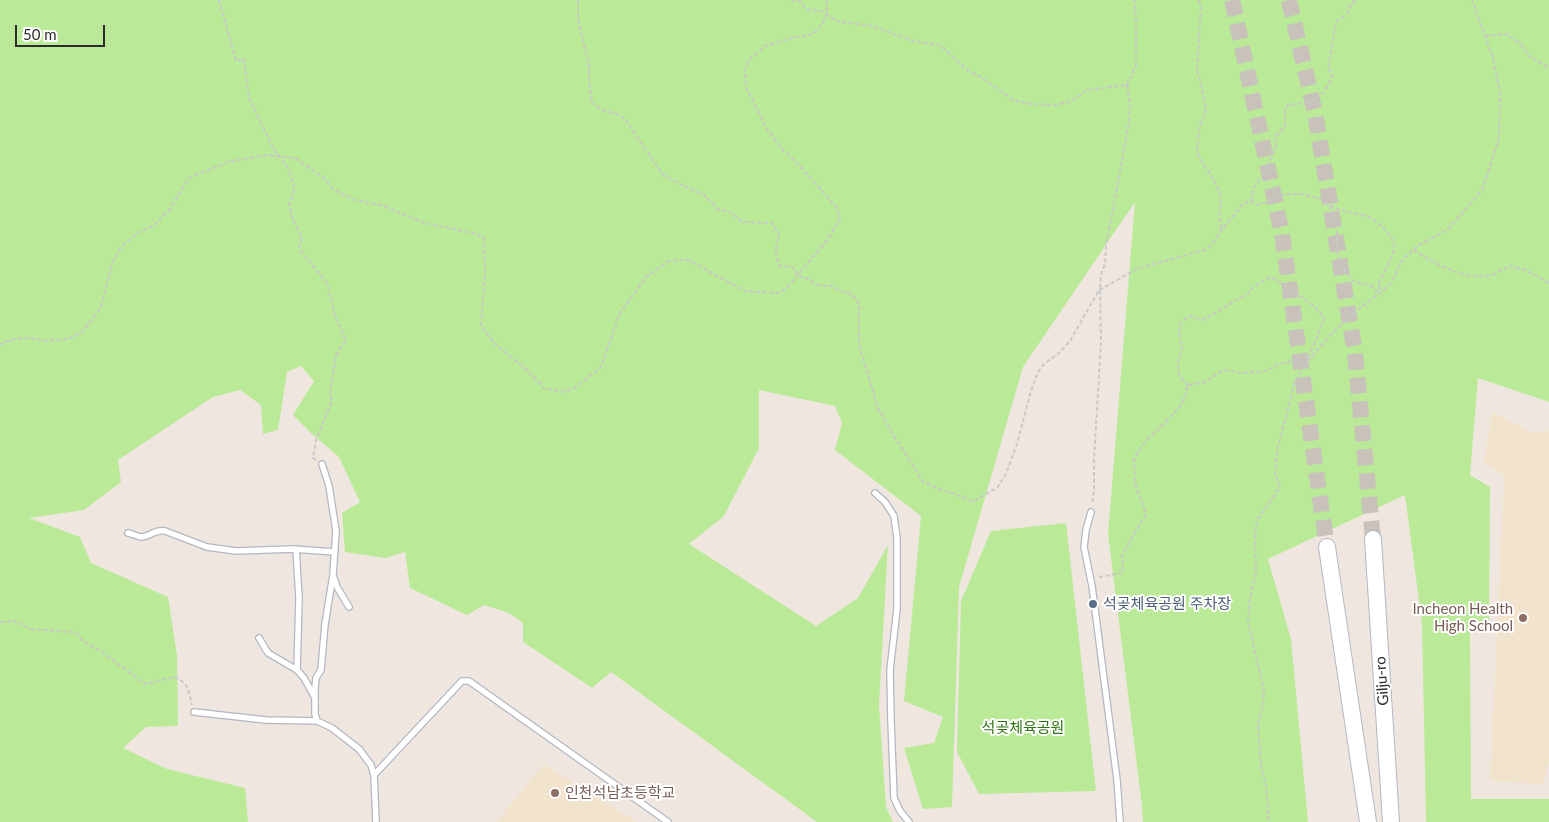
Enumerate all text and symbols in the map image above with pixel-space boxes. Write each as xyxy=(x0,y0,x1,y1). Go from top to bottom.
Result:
scale bar xyxy=(18,15,108,47)
text: 50 m xyxy=(23,25,57,43)
place label: 석곶체육공원 주차장 xyxy=(1103,595,1231,613)
marker: 석곶체육공원 주차장 xyxy=(1087,598,1099,610)
place label: Incheon Health High School xyxy=(1412,600,1513,635)
marker: Incheon Health High School xyxy=(1517,612,1529,624)
street label: Gilju-ro xyxy=(1371,656,1393,706)
park label: 석곶체육공원 xyxy=(982,719,1064,737)
place label: 인천석남초등학교 xyxy=(565,784,675,802)
marker: 인천석남초등학교 xyxy=(549,787,561,799)

